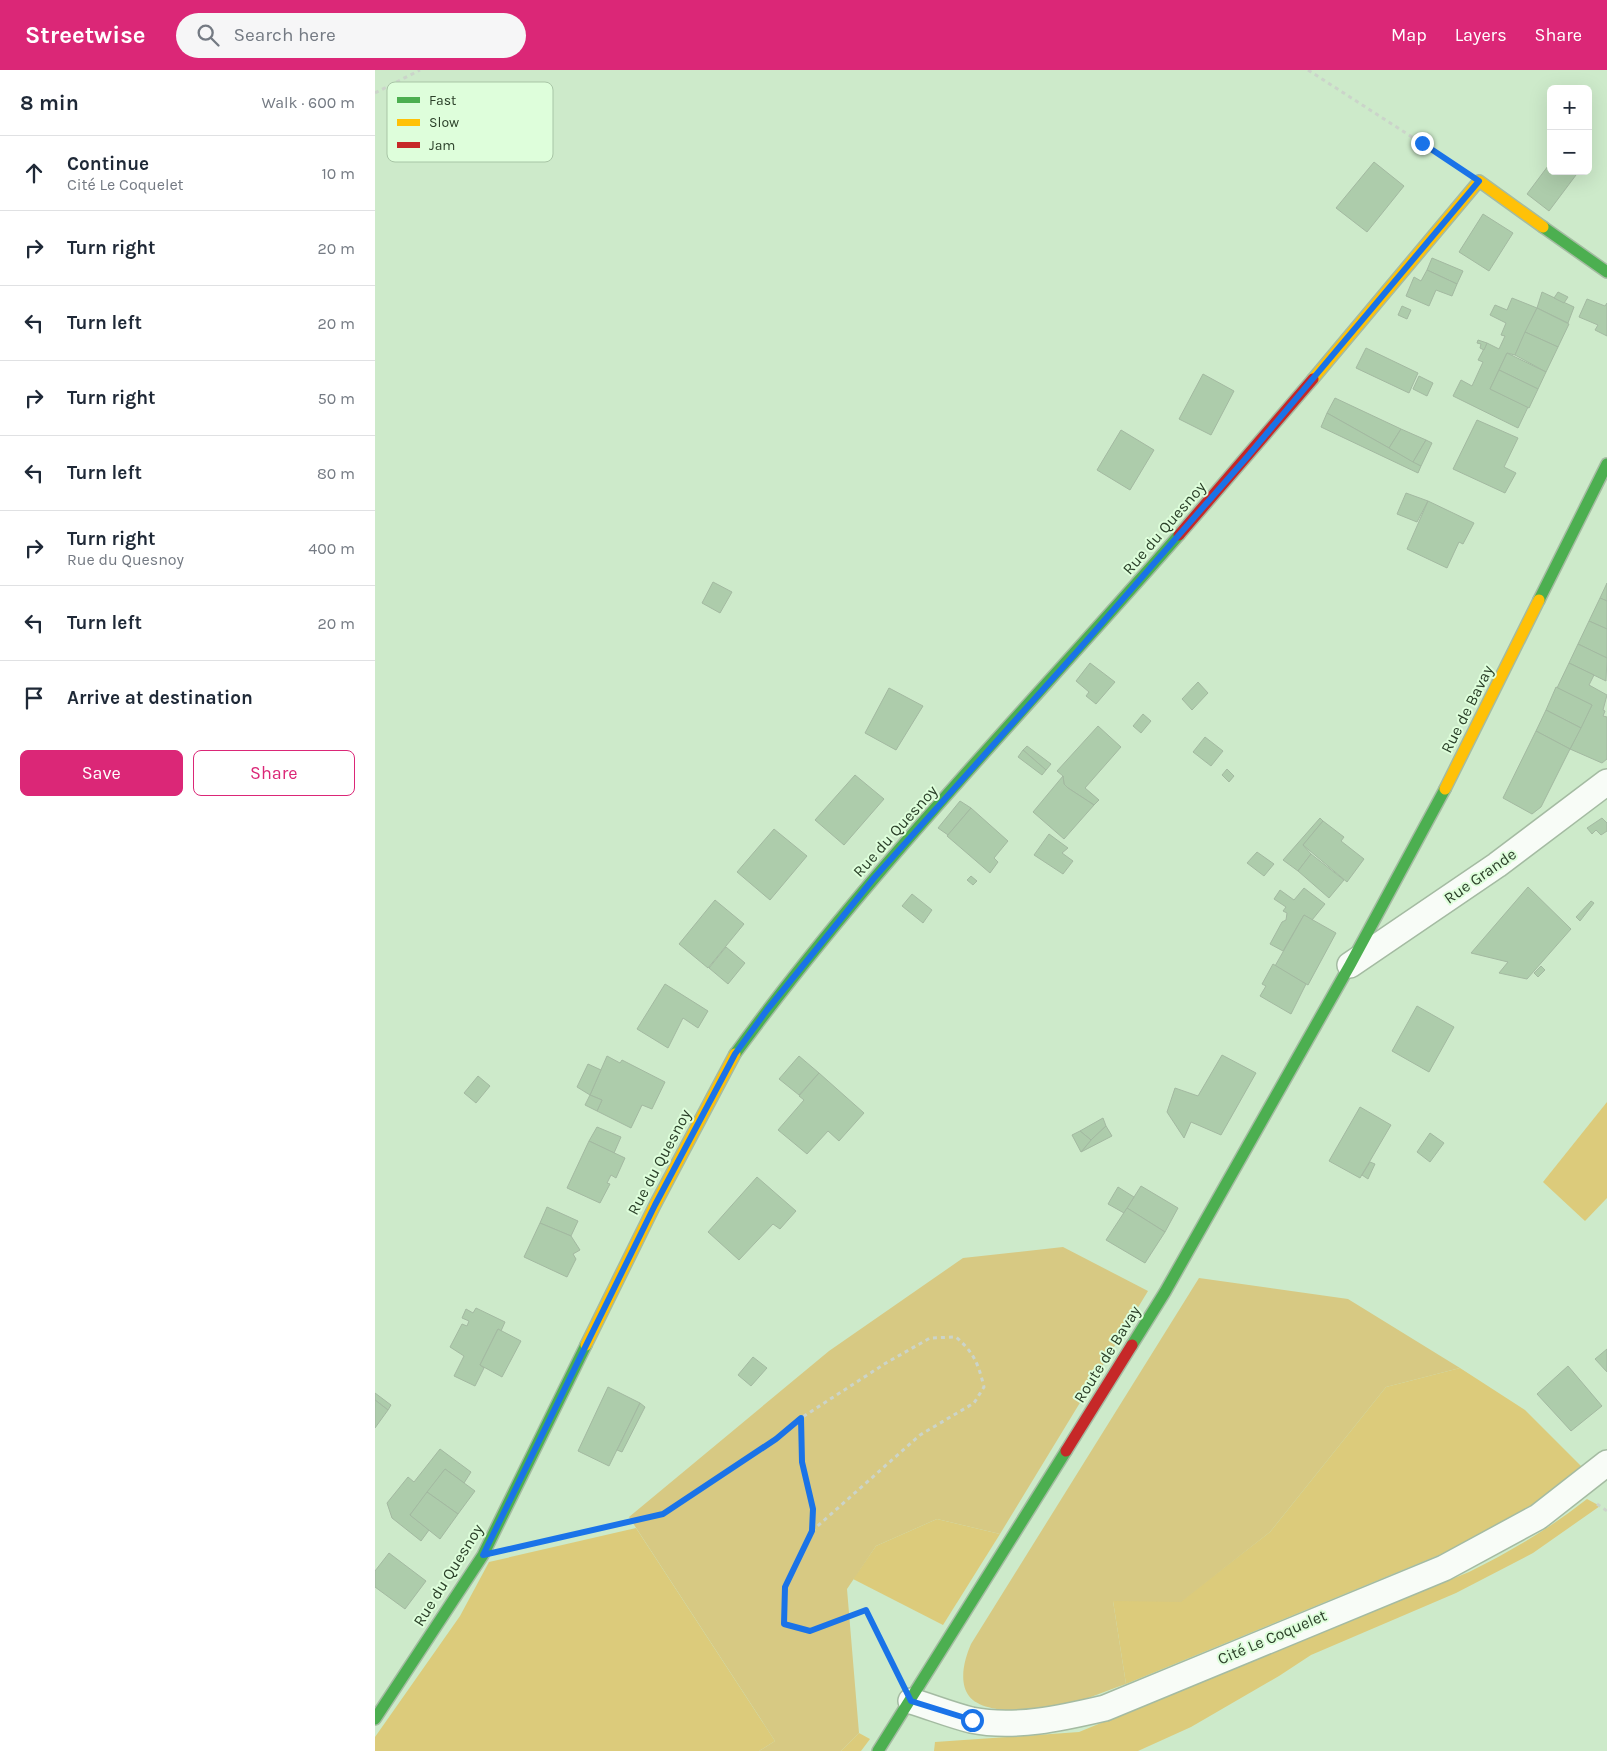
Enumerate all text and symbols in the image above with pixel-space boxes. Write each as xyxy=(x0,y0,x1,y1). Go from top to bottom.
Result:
search box xyxy=(176,13,526,58)
text: Streetwise xyxy=(25,21,146,49)
icon: search xyxy=(194,21,222,49)
text: Search here xyxy=(234,24,336,46)
text: Map xyxy=(1391,24,1427,46)
text: Layers xyxy=(1455,24,1507,46)
text: Share xyxy=(1535,24,1582,46)
legend xyxy=(387,82,553,162)
map controls xyxy=(1547,85,1592,175)
button: + xyxy=(1547,85,1592,130)
text: 8 min xyxy=(20,91,79,115)
text: Fast xyxy=(429,92,456,109)
text: Walk · 600 m xyxy=(262,93,355,112)
text: Slow xyxy=(429,114,459,131)
button: − xyxy=(1547,130,1592,175)
route end xyxy=(1411,132,1434,155)
text: Jam xyxy=(429,137,455,154)
text: Continue xyxy=(67,153,149,175)
icon: ahead xyxy=(20,159,48,187)
text: 10 m xyxy=(321,164,355,183)
text: Cité Le Coquelet xyxy=(67,175,184,194)
icon: right xyxy=(20,234,48,262)
text: Turn right xyxy=(67,237,156,259)
text: 20 m xyxy=(317,239,355,258)
icon: left xyxy=(20,309,48,337)
text: Turn left xyxy=(67,312,142,334)
text: 20 m xyxy=(317,314,355,333)
icon: right xyxy=(20,384,48,412)
text: Turn right xyxy=(67,387,156,409)
text: 50 m xyxy=(318,389,355,408)
icon: left xyxy=(20,459,48,487)
text: Turn left xyxy=(67,462,142,484)
text: 80 m xyxy=(317,464,355,483)
street label: Rue du Quesnoy xyxy=(1118,477,1210,578)
text: Turn right xyxy=(67,528,156,550)
icon: right xyxy=(20,534,48,562)
text: 400 m xyxy=(308,539,355,558)
text: Rue du Quesnoy xyxy=(67,550,184,569)
icon: left xyxy=(20,609,48,637)
text: Turn left xyxy=(67,612,142,634)
text: 20 m xyxy=(317,614,355,633)
street label: Rue de Bavay xyxy=(1437,661,1498,756)
icon: arrive xyxy=(20,684,48,712)
text: Arrive at destination xyxy=(67,687,253,709)
button: Save xyxy=(20,750,183,796)
button: Share xyxy=(193,750,355,796)
street label: Rue du Quesnoy xyxy=(849,781,942,881)
street label: Rue Grande xyxy=(1440,844,1520,908)
street label: Rue du Quesnoy xyxy=(623,1105,695,1218)
street label: Route de Bavay xyxy=(1070,1302,1145,1406)
street label: Rue du Quesnoy xyxy=(409,1520,487,1630)
street label: Cité Le Coquelet xyxy=(1215,1605,1329,1669)
route start xyxy=(961,1709,984,1732)

